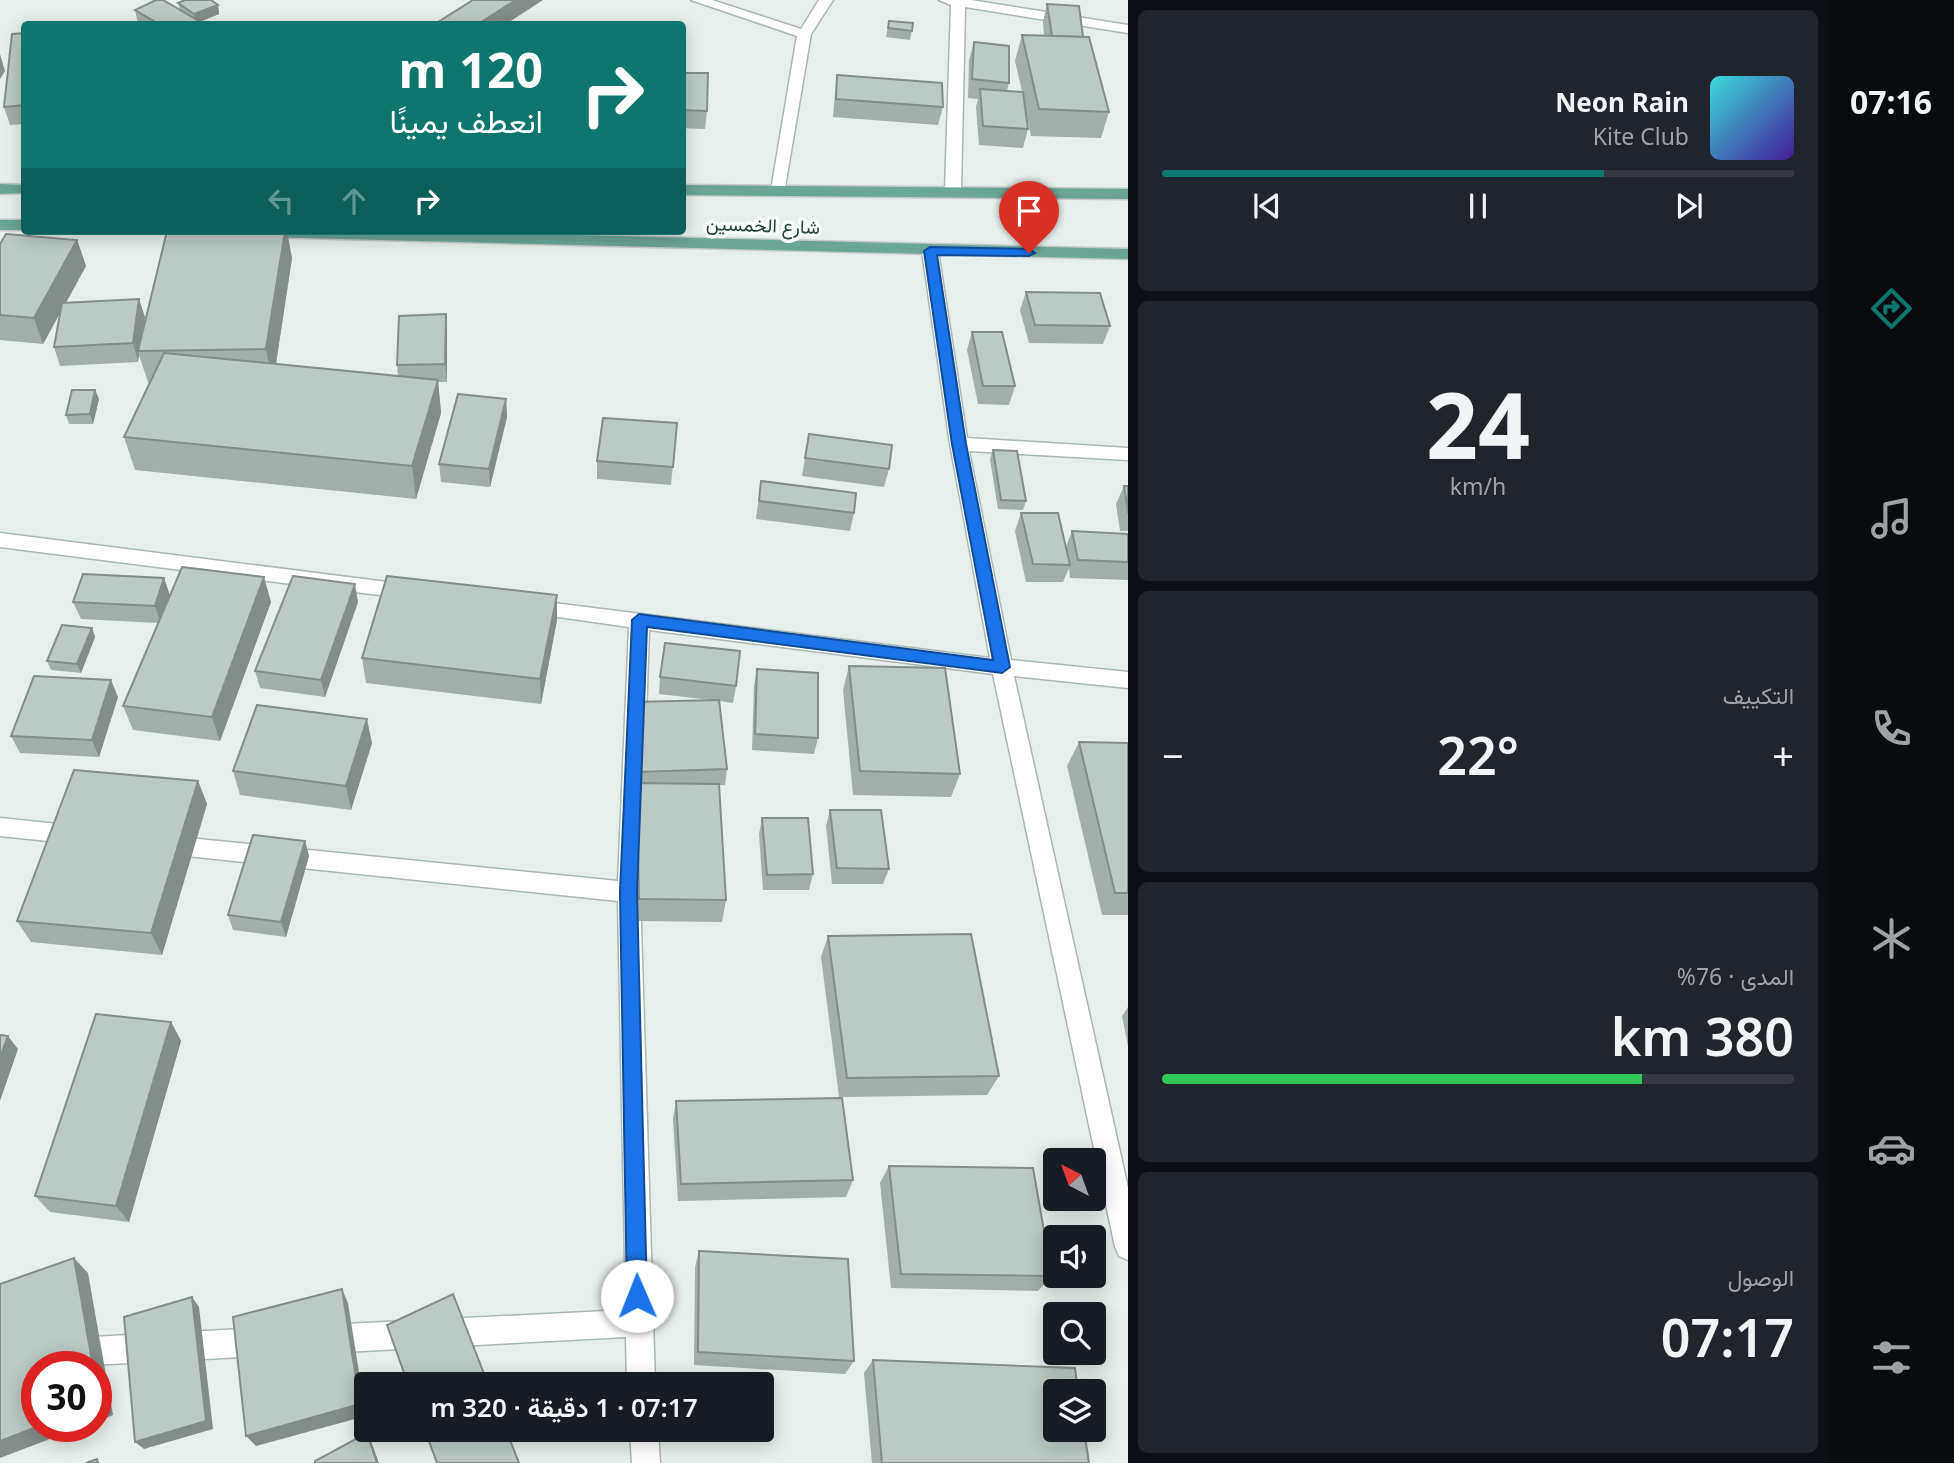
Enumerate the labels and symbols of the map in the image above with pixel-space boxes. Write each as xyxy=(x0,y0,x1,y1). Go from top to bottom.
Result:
pin xyxy=(999,181,1059,253)
street label: شارع الخمسين xyxy=(705,210,821,240)
north arrow xyxy=(1043,1148,1106,1211)
position arrow xyxy=(600,1259,674,1333)
speed limit sign: 30 xyxy=(21,1351,112,1442)

